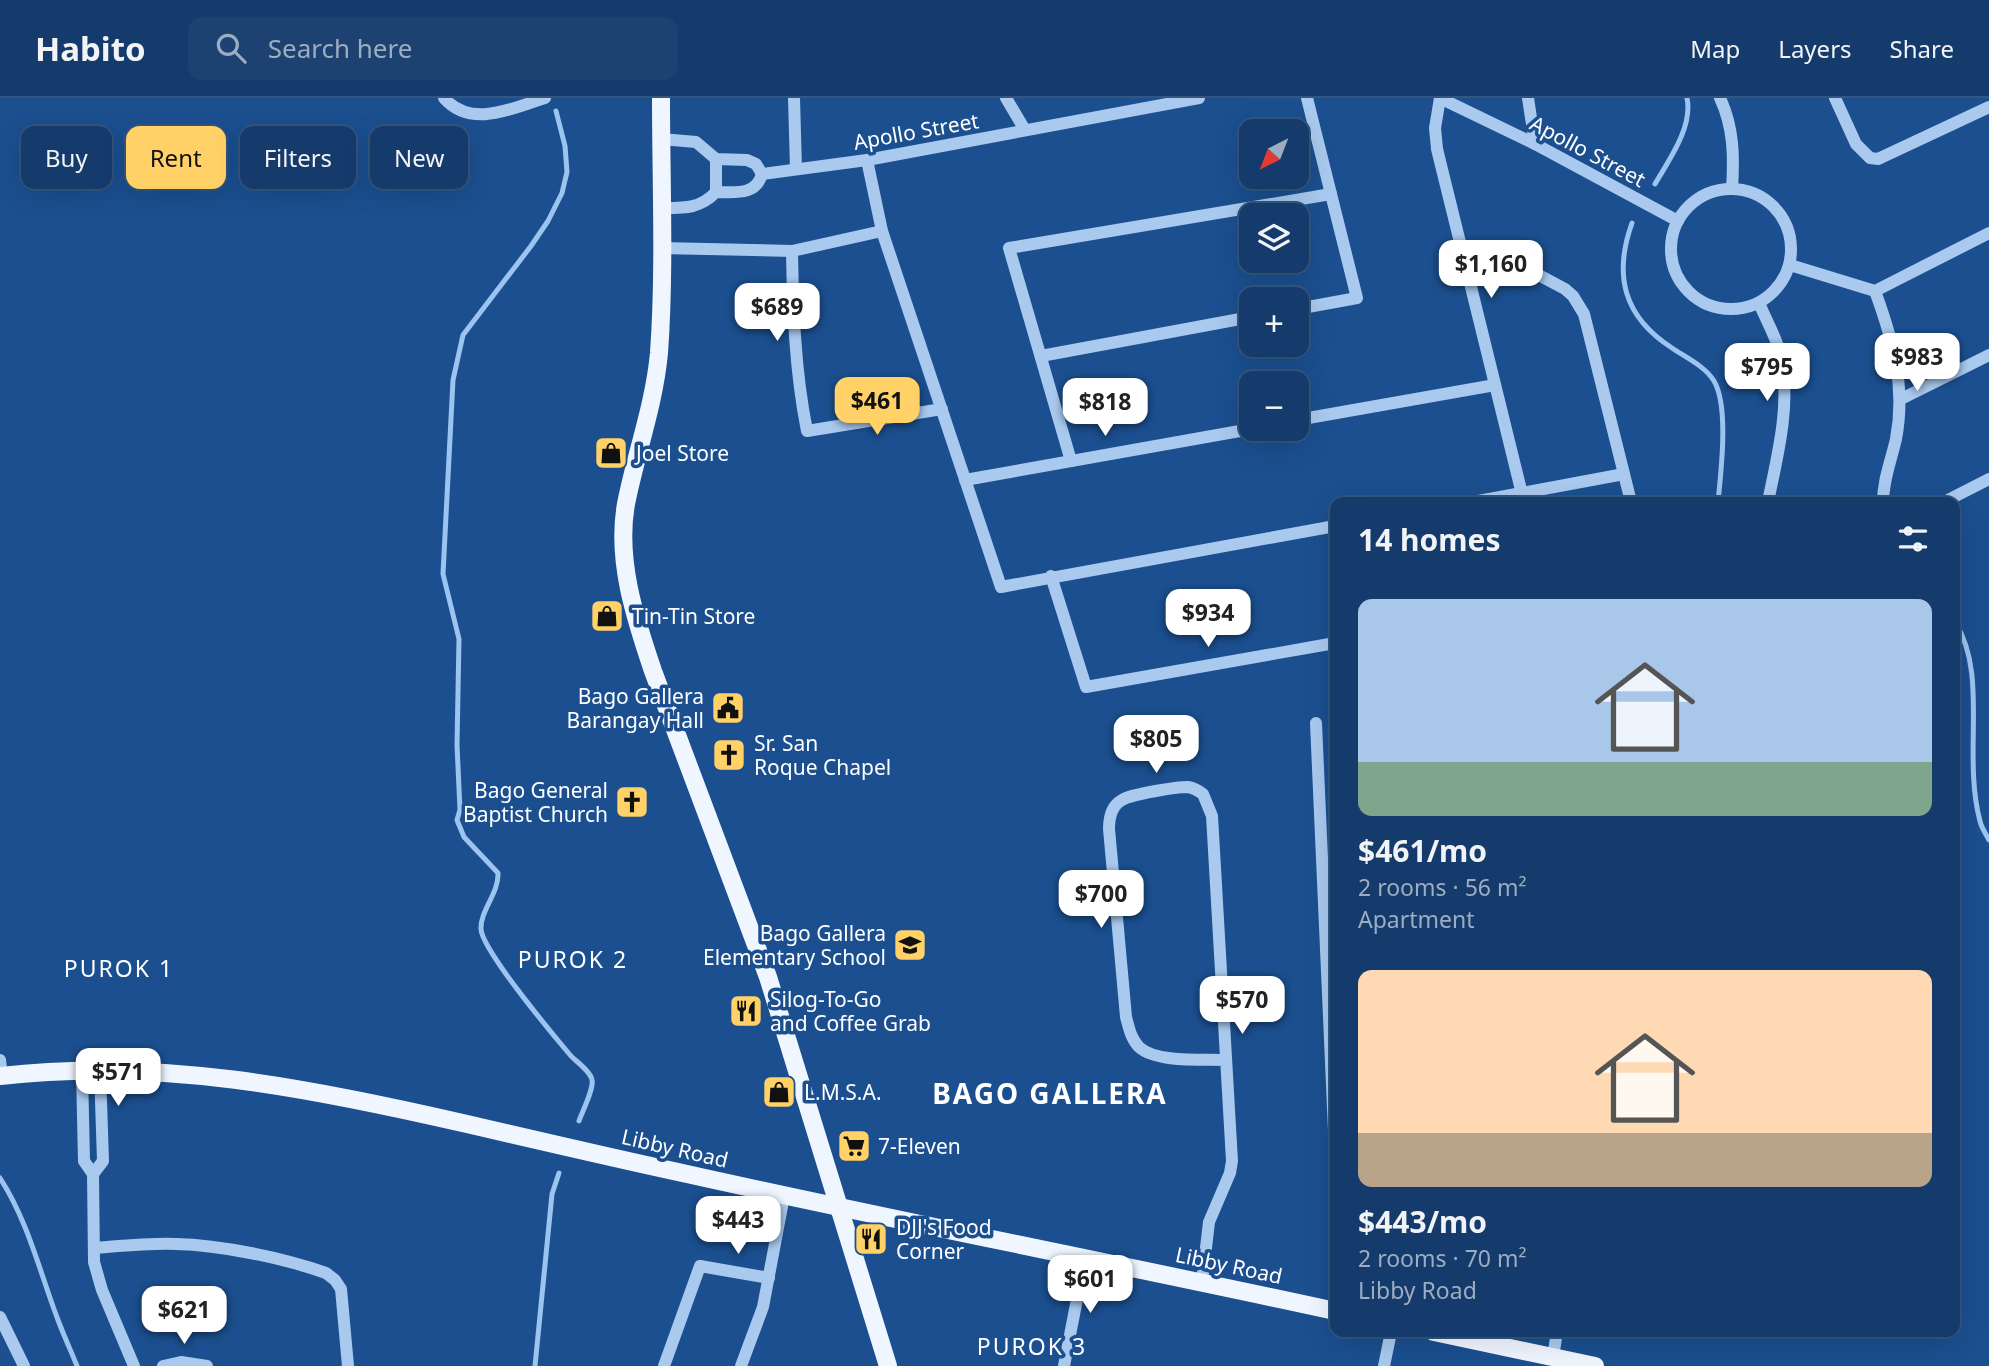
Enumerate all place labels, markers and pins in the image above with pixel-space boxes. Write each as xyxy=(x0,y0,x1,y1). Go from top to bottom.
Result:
pin: $1,160 xyxy=(1434,240,1548,300)
pin: $689 xyxy=(736,284,818,343)
pin: $983 xyxy=(1876,334,1958,393)
pin: $795 xyxy=(1726,344,1808,403)
pin: $461 xyxy=(836,378,918,437)
pin: $818 xyxy=(1064,378,1146,438)
shop icon: Joel Store xyxy=(592,434,630,472)
place label: Joel Store xyxy=(634,439,729,467)
pin: $934 xyxy=(1167,589,1249,649)
shop icon: Tin-Tin Store xyxy=(588,597,626,635)
place label: Tin-Tin Store xyxy=(632,602,755,630)
place label: Bago Gallera Barangay Hall xyxy=(567,682,704,734)
public building icon: Bago Gallera Barangay Hall xyxy=(709,689,747,727)
pin: $805 xyxy=(1115,716,1197,775)
place label: Sr. San Roque Chapel xyxy=(754,729,891,781)
church icon: Sr. San Roque Chapel xyxy=(710,736,748,774)
place label: Bago General Baptist Church xyxy=(463,776,608,828)
church icon: Bago General Baptist Church xyxy=(613,783,651,821)
pin: $700 xyxy=(1060,870,1142,930)
place label: Bago Gallera Elementary School xyxy=(703,919,886,971)
school or university icon: Bago Gallera Elementary School xyxy=(891,926,929,964)
pin: $570 xyxy=(1201,976,1283,1036)
place label: Silog-To-Go and Coffee Grab xyxy=(770,985,931,1037)
restaurant icon: Silog-To-Go and Coffee Grab xyxy=(727,992,765,1030)
pin: $571 xyxy=(77,1048,159,1108)
shop icon: L.M.S.A. xyxy=(760,1073,798,1111)
place label: L.M.S.A. xyxy=(804,1078,882,1106)
supermarket icon: 7-Eleven xyxy=(835,1127,873,1165)
place label: 7-Eleven xyxy=(878,1132,961,1160)
pin: $443 xyxy=(697,1196,779,1256)
place label: DJJ's Food Corner xyxy=(896,1213,992,1265)
restaurant icon: DJJ's Food Corner xyxy=(852,1220,890,1258)
pin: $601 xyxy=(1049,1256,1131,1315)
pin: $621 xyxy=(143,1286,225,1346)

